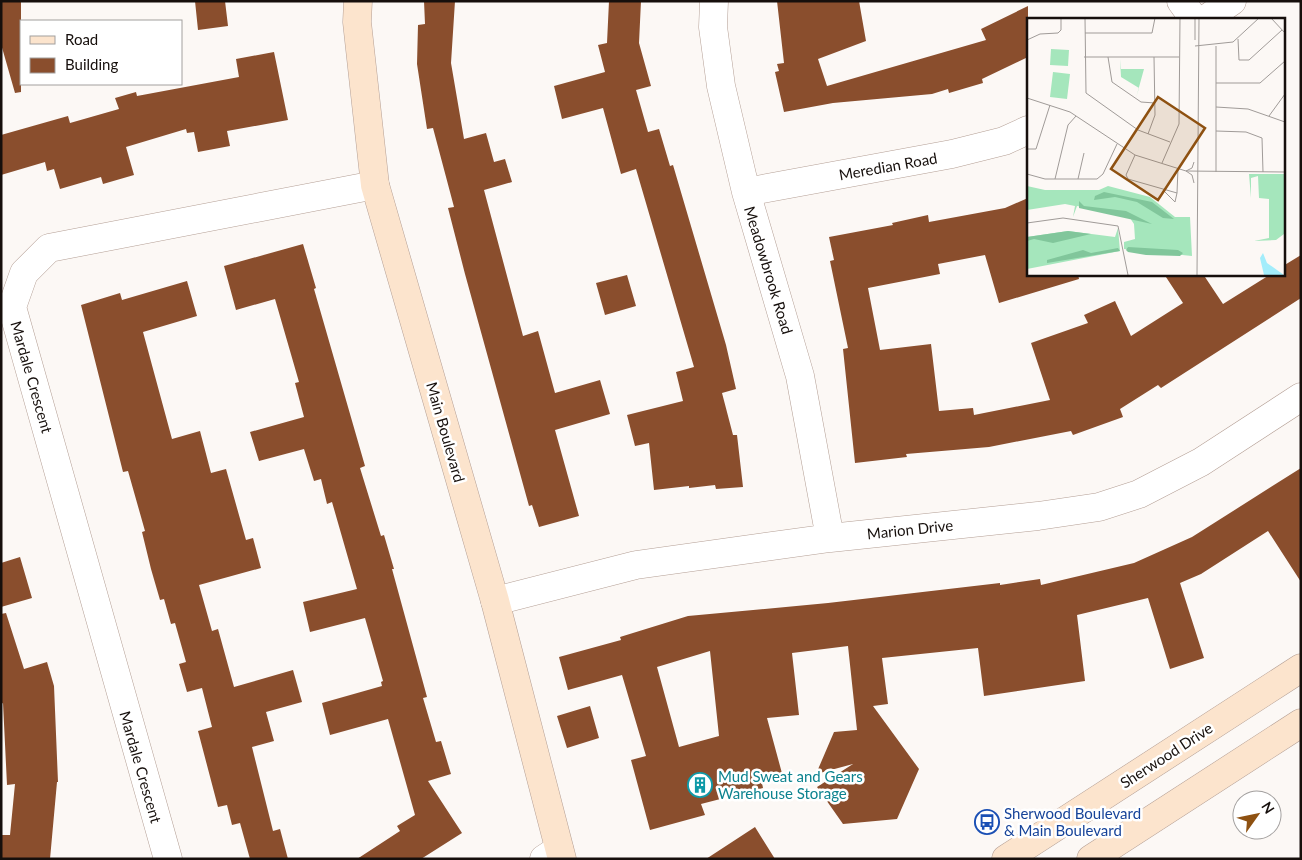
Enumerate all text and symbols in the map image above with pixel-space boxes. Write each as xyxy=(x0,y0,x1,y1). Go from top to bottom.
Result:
inset map xyxy=(1027,18,1284,275)
legend xyxy=(20,20,182,85)
text: Road xyxy=(65,30,98,48)
text: Building xyxy=(65,55,118,73)
street label: Meredian Road xyxy=(837,148,939,184)
street label: Meadowbrook Road xyxy=(741,204,797,336)
street label: Mardale Crescent xyxy=(7,319,57,436)
street label: Main Boulevard xyxy=(423,380,469,484)
street label: Marion Drive xyxy=(866,516,954,542)
street label: Mardale Crescent xyxy=(116,709,166,826)
street label: Sherwood Drive xyxy=(1116,718,1216,792)
place label: Mud Sweat and Gears Warehouse Storage xyxy=(718,767,863,802)
building icon: Mud Sweat and Gears Warehouse Storage xyxy=(687,772,713,798)
north arrow xyxy=(1232,790,1282,840)
text: N xyxy=(1258,798,1278,817)
place label: Sherwood Boulevard & Main Boulevard xyxy=(1004,804,1141,839)
bus stop icon: Sherwood Boulevard & Main Boulevard xyxy=(974,809,1000,835)

